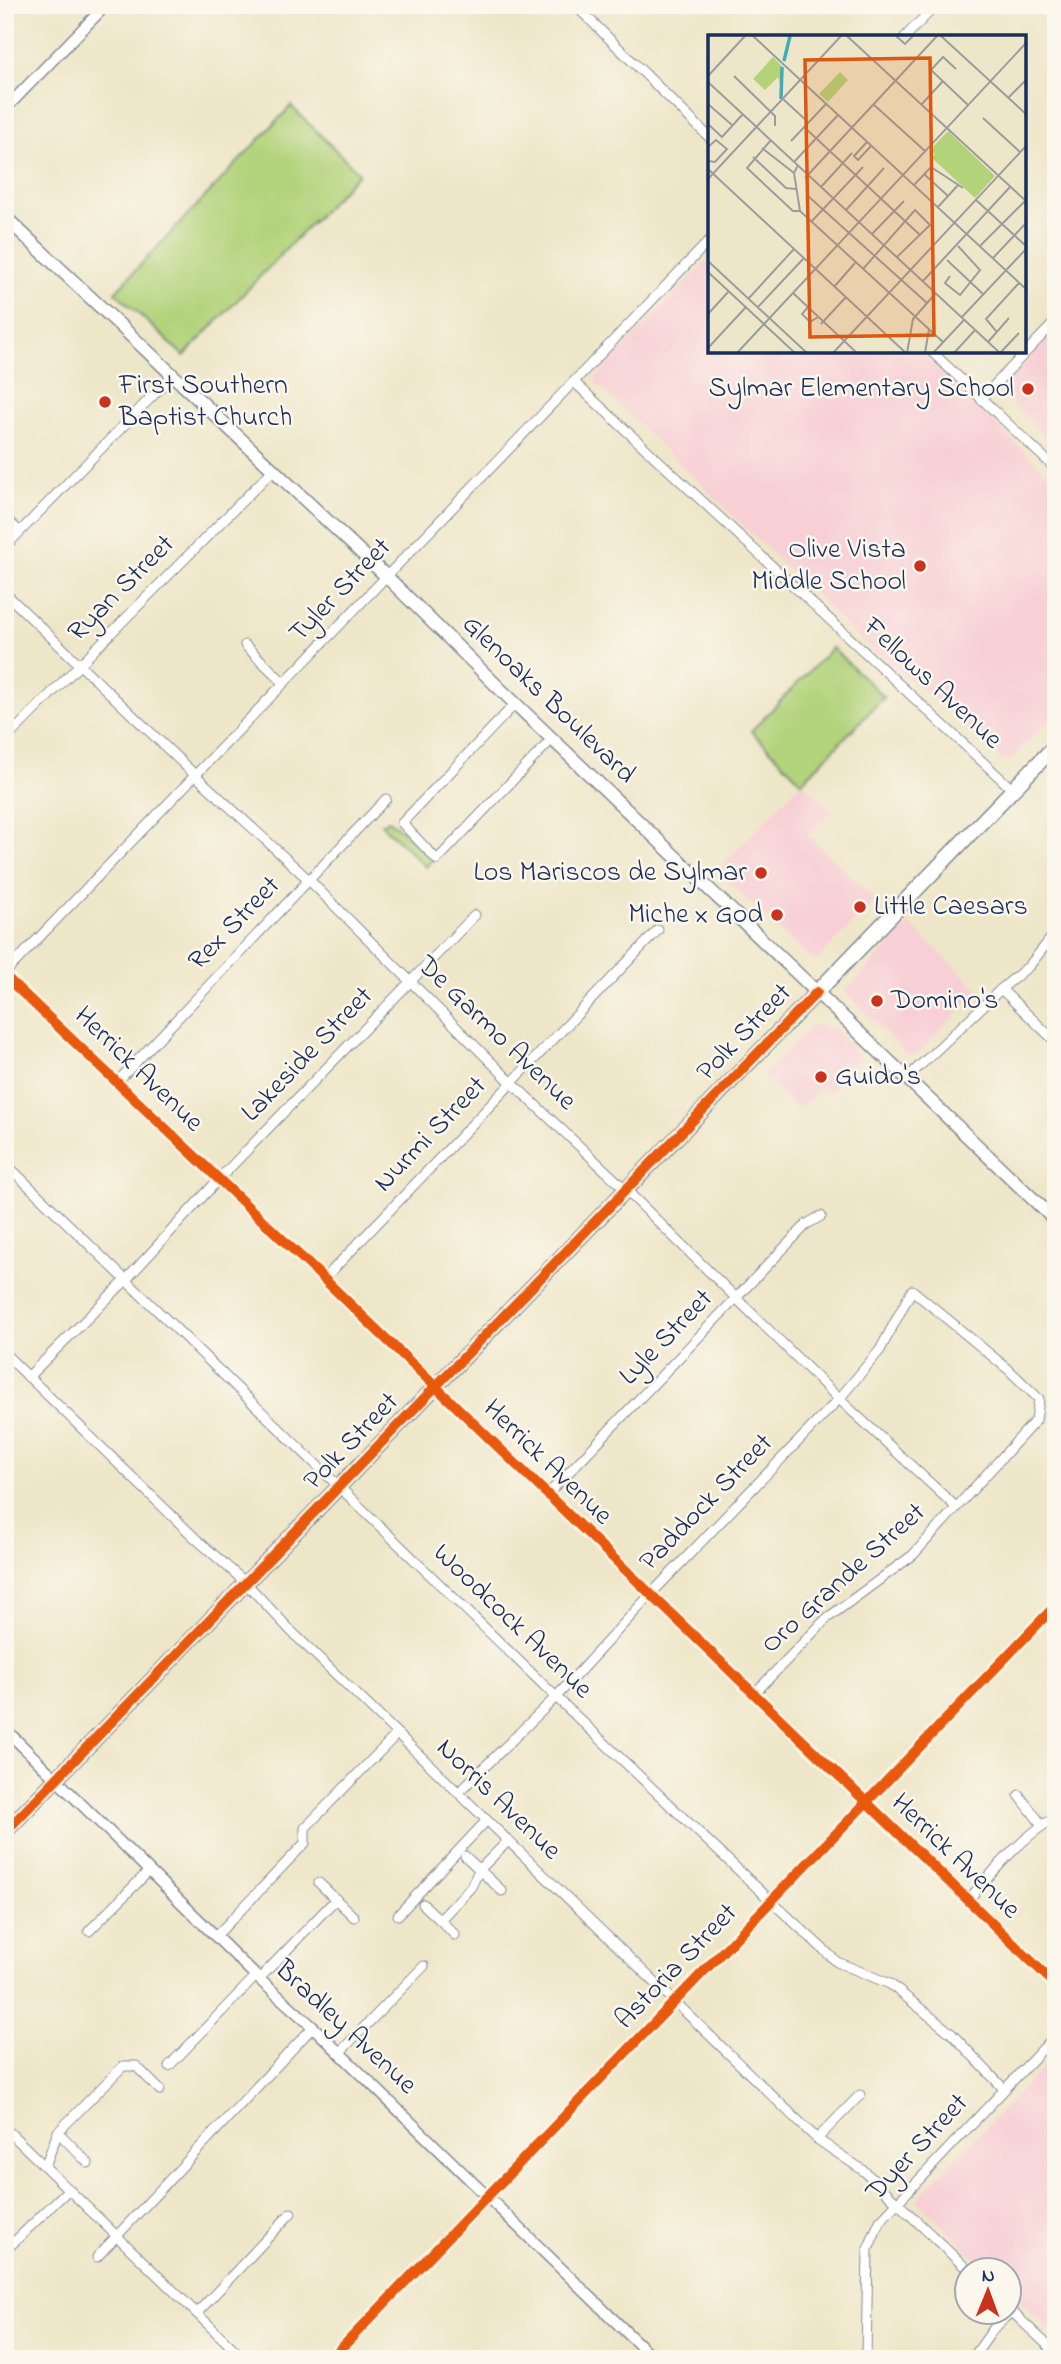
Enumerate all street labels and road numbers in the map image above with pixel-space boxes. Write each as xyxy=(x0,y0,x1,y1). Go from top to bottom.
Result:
street label: Ryan Street xyxy=(59,526,185,652)
street label: Tyler Street xyxy=(280,529,402,653)
street label: Glenoaks Boulevard xyxy=(451,606,645,794)
street label: Fellows Avenue xyxy=(852,608,1011,760)
street label: Rex Street xyxy=(179,867,291,981)
street label: De Garmo Avenue xyxy=(406,946,586,1121)
street label: Polk Street xyxy=(688,975,802,1091)
street label: Lakeside Street xyxy=(232,978,384,1132)
street label: Herrick Avenue xyxy=(64,997,212,1143)
street label: Nurmi Street xyxy=(365,1068,497,1202)
street label: Lyle Street xyxy=(610,1280,724,1396)
street label: Polk Street xyxy=(295,1384,409,1500)
street label: Herrick Avenue xyxy=(473,1390,621,1536)
street label: Paddock Street xyxy=(630,1425,784,1581)
street label: Oro Grande Street xyxy=(752,1494,936,1664)
street label: Woodcock Avenue xyxy=(423,1535,602,1710)
street label: Norris Avenue xyxy=(426,1729,570,1871)
street label: Herrick Avenue xyxy=(881,1784,1029,1930)
street label: Astoria Street xyxy=(606,1895,748,2039)
street label: Bradley Avenue xyxy=(264,1950,426,2105)
street label: Dyer Street xyxy=(856,2085,979,2212)

